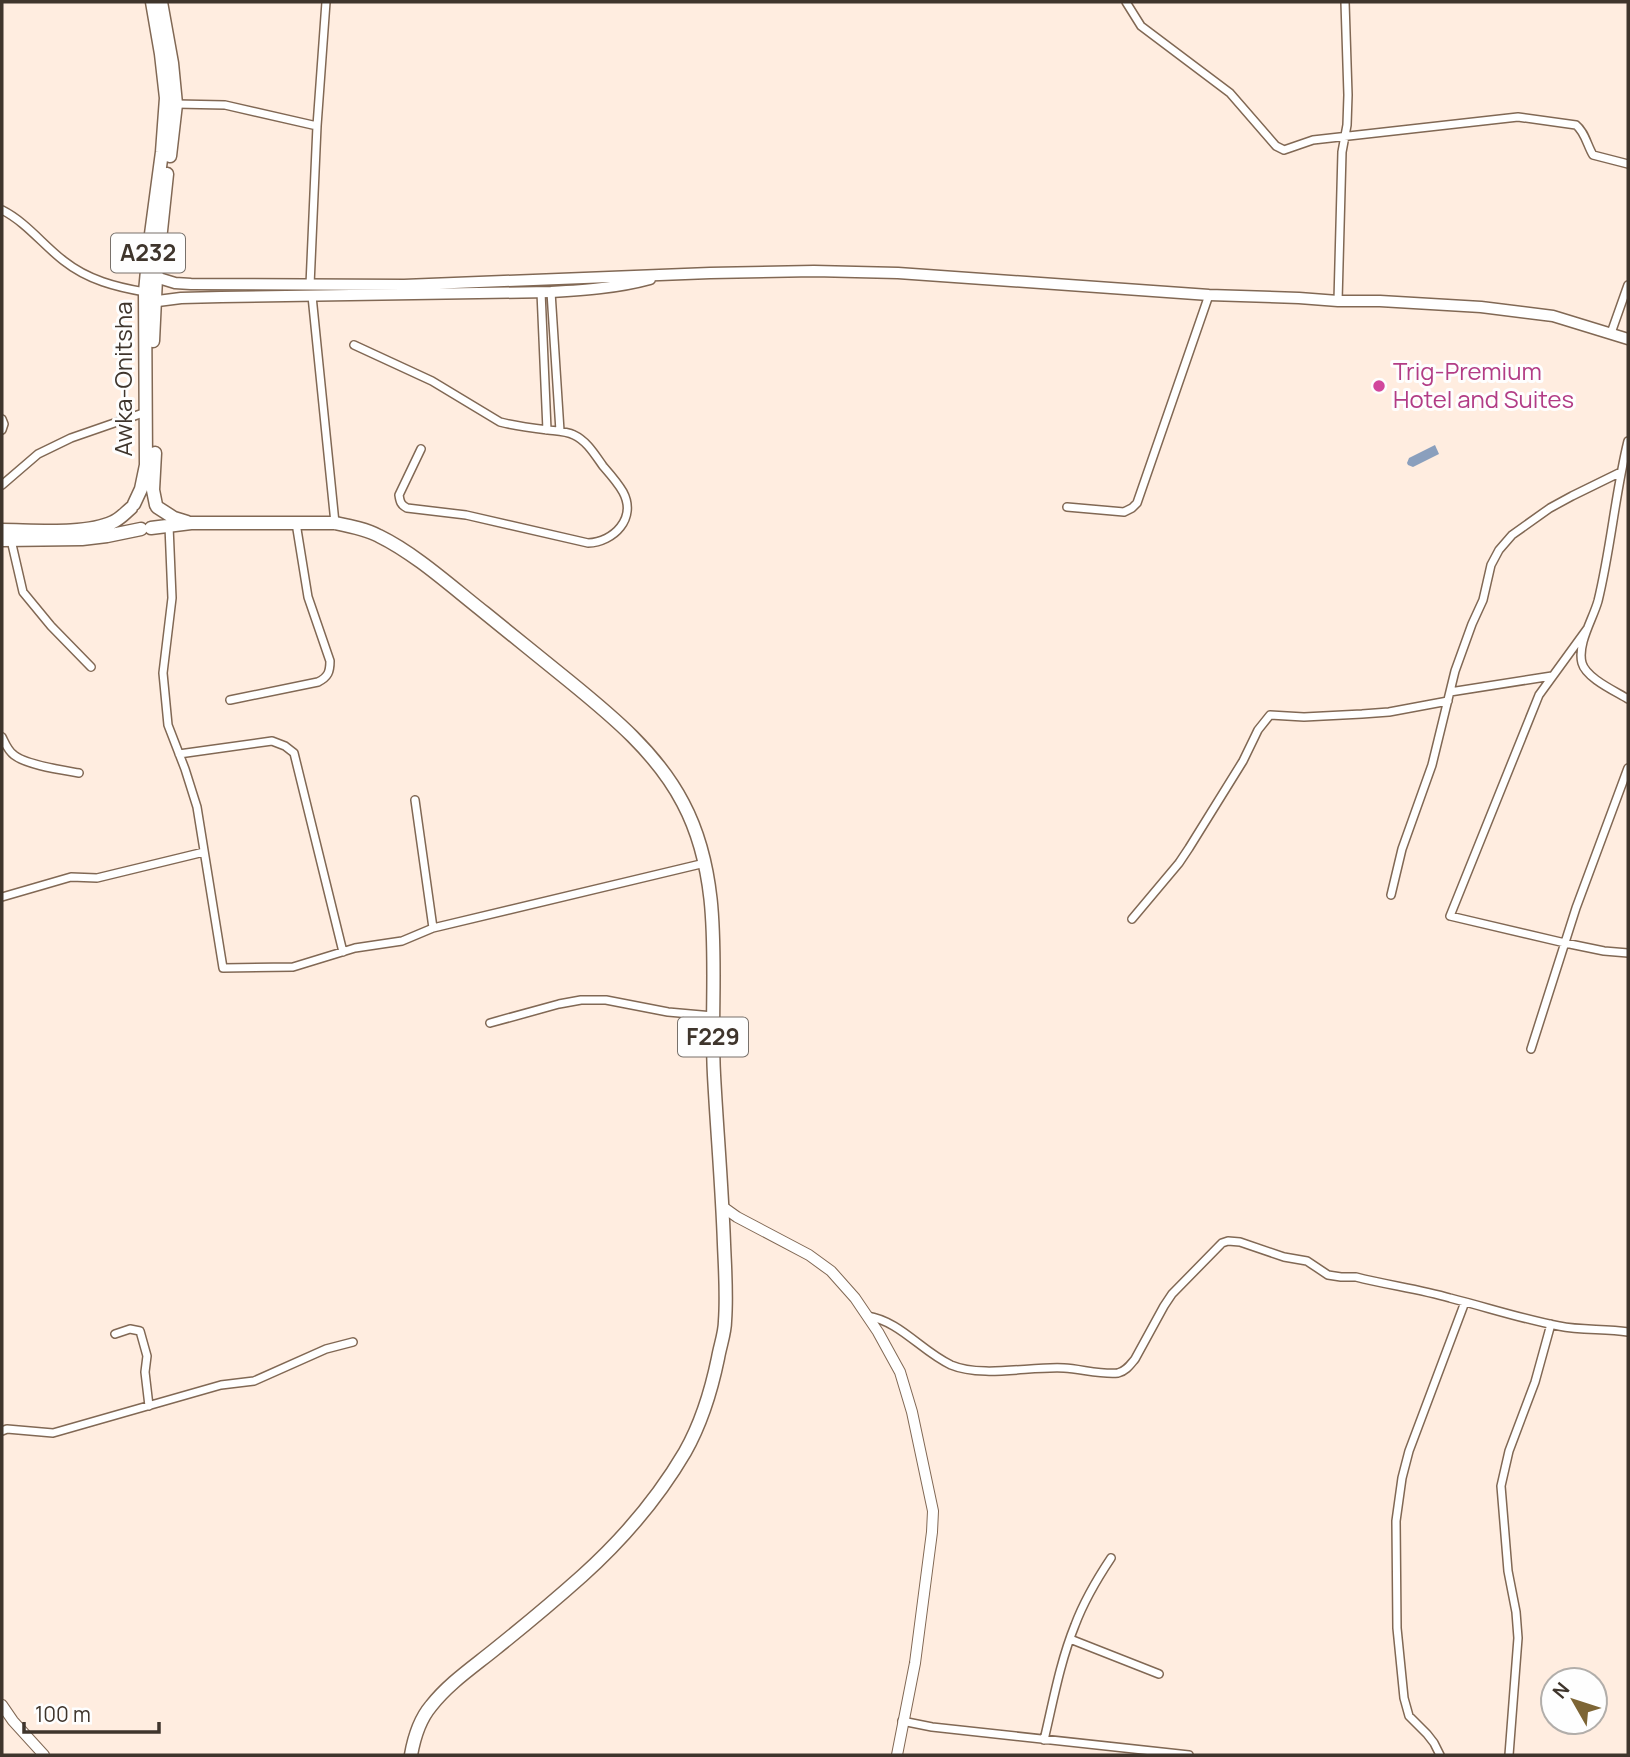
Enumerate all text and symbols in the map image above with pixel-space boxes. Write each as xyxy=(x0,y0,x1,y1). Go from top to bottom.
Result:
road number: A232 xyxy=(111,234,185,272)
street label: Awka-Onitsha xyxy=(106,301,139,457)
place label: Trig-Premium Hotel and Suites xyxy=(1393,354,1574,415)
marker: Trig-Premium Hotel and Suites xyxy=(1371,378,1387,394)
road number: F229 xyxy=(678,1018,748,1056)
north arrow xyxy=(1539,1666,1609,1736)
text: N xyxy=(1546,1677,1575,1704)
scale bar xyxy=(24,1690,159,1734)
text: 100 m xyxy=(35,1700,91,1728)

